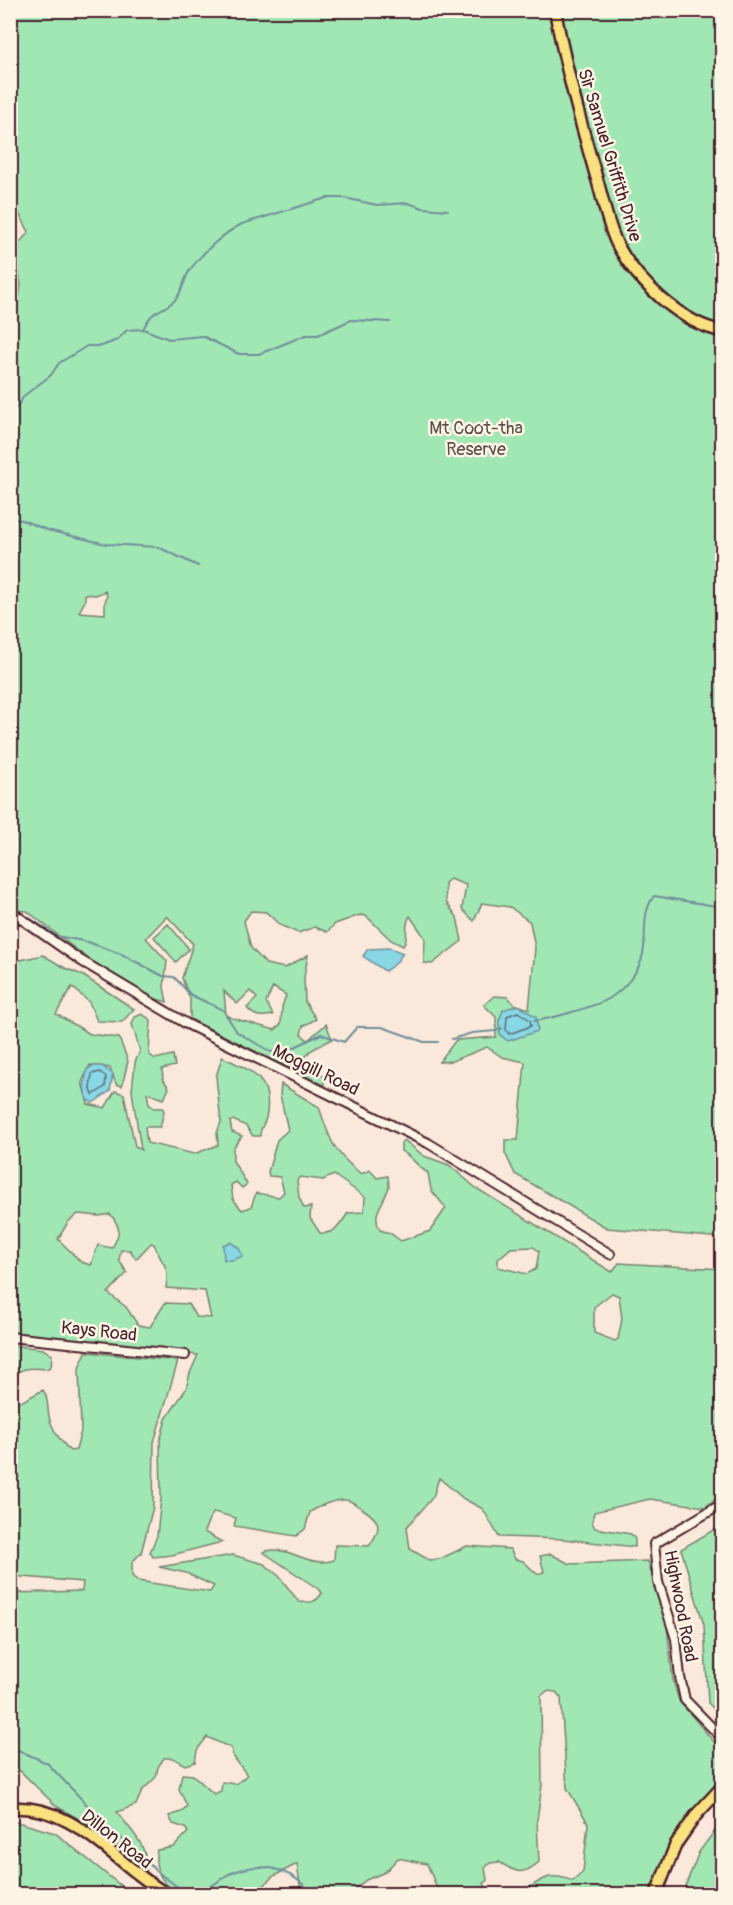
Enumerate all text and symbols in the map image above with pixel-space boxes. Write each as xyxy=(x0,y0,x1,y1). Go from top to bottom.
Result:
street label: Sir Samuel Griffith Drive xyxy=(572,66,647,244)
park label: Mt Coot-tha Reserve xyxy=(429,417,523,461)
street label: Moggill Road xyxy=(269,1040,363,1101)
street label: Kays Road xyxy=(60,1316,138,1347)
street label: Highwood Road xyxy=(658,1548,703,1664)
street label: Dillon Road xyxy=(77,1804,157,1874)

